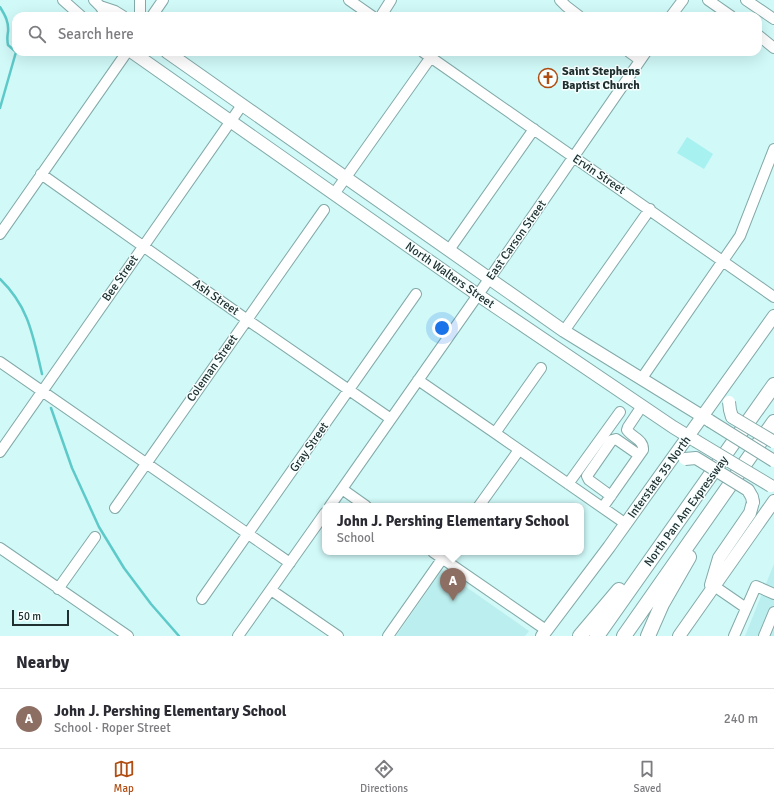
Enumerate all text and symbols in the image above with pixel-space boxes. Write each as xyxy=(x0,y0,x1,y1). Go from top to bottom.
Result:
search box xyxy=(12,12,762,56)
icon: search xyxy=(26,23,48,45)
text: Search here xyxy=(58,25,134,43)
place label: Saint Stephens Baptist Church xyxy=(562,64,641,93)
church icon: Saint Stephens Baptist Church xyxy=(537,67,559,89)
street label: Ervin Street xyxy=(569,151,628,198)
street label: East Carson Street xyxy=(483,197,550,283)
street label: North Walters Street xyxy=(402,239,497,312)
street label: Bee Street xyxy=(99,252,142,304)
street label: Ash Street xyxy=(190,276,242,319)
your location xyxy=(432,318,452,338)
street label: Coleman Street xyxy=(184,332,241,405)
street label: Gray Street xyxy=(287,419,332,475)
street label: Interstate 35 North xyxy=(624,433,694,521)
street label: North Pan Am Expressway xyxy=(641,453,732,570)
popup xyxy=(322,503,584,555)
text: John J. Pershing Elementary School xyxy=(337,512,569,530)
text: School xyxy=(337,530,375,546)
pin: A xyxy=(440,568,466,601)
scale bar xyxy=(12,608,69,627)
text: 50 m xyxy=(18,610,41,623)
text: Nearby xyxy=(16,652,69,673)
text: John J. Pershing Elementary School xyxy=(54,702,286,720)
text: A xyxy=(25,711,33,727)
text: 240 m xyxy=(724,711,758,727)
text: School · Roper Street xyxy=(54,720,171,736)
tab: Map xyxy=(113,758,135,795)
tab: Directions xyxy=(360,758,408,795)
tab: Saved xyxy=(634,758,661,795)

